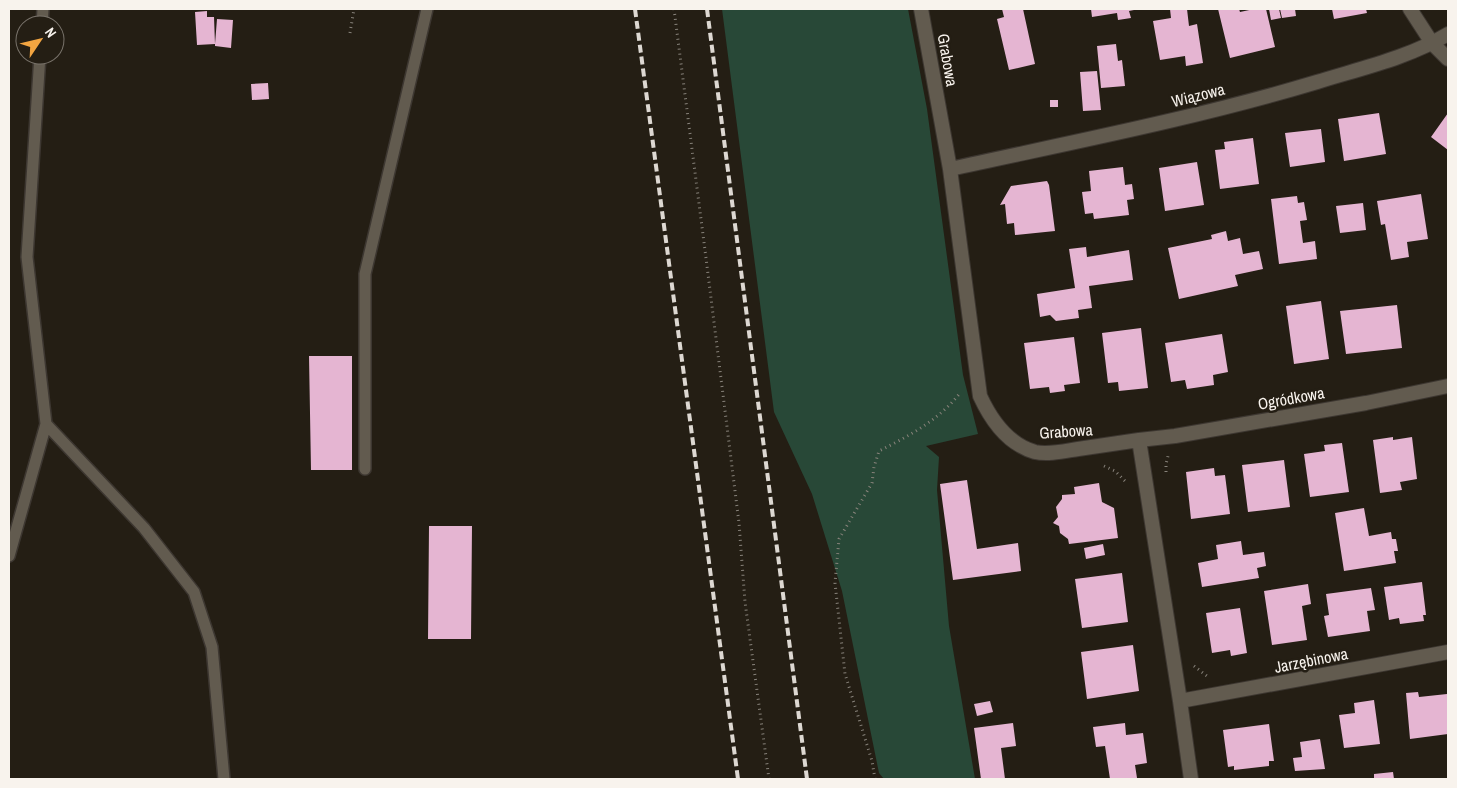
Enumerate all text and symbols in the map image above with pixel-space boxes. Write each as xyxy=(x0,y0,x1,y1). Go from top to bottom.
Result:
north arrow xyxy=(15,15,65,65)
text: N xyxy=(41,24,60,41)
street label: Grabowa xyxy=(933,32,964,89)
street label: Wiązowa xyxy=(1169,78,1228,112)
street label: Ogródkowa xyxy=(1256,381,1327,415)
street label: Grabowa xyxy=(1039,418,1094,444)
street label: Jarzębinowa xyxy=(1272,642,1350,678)

